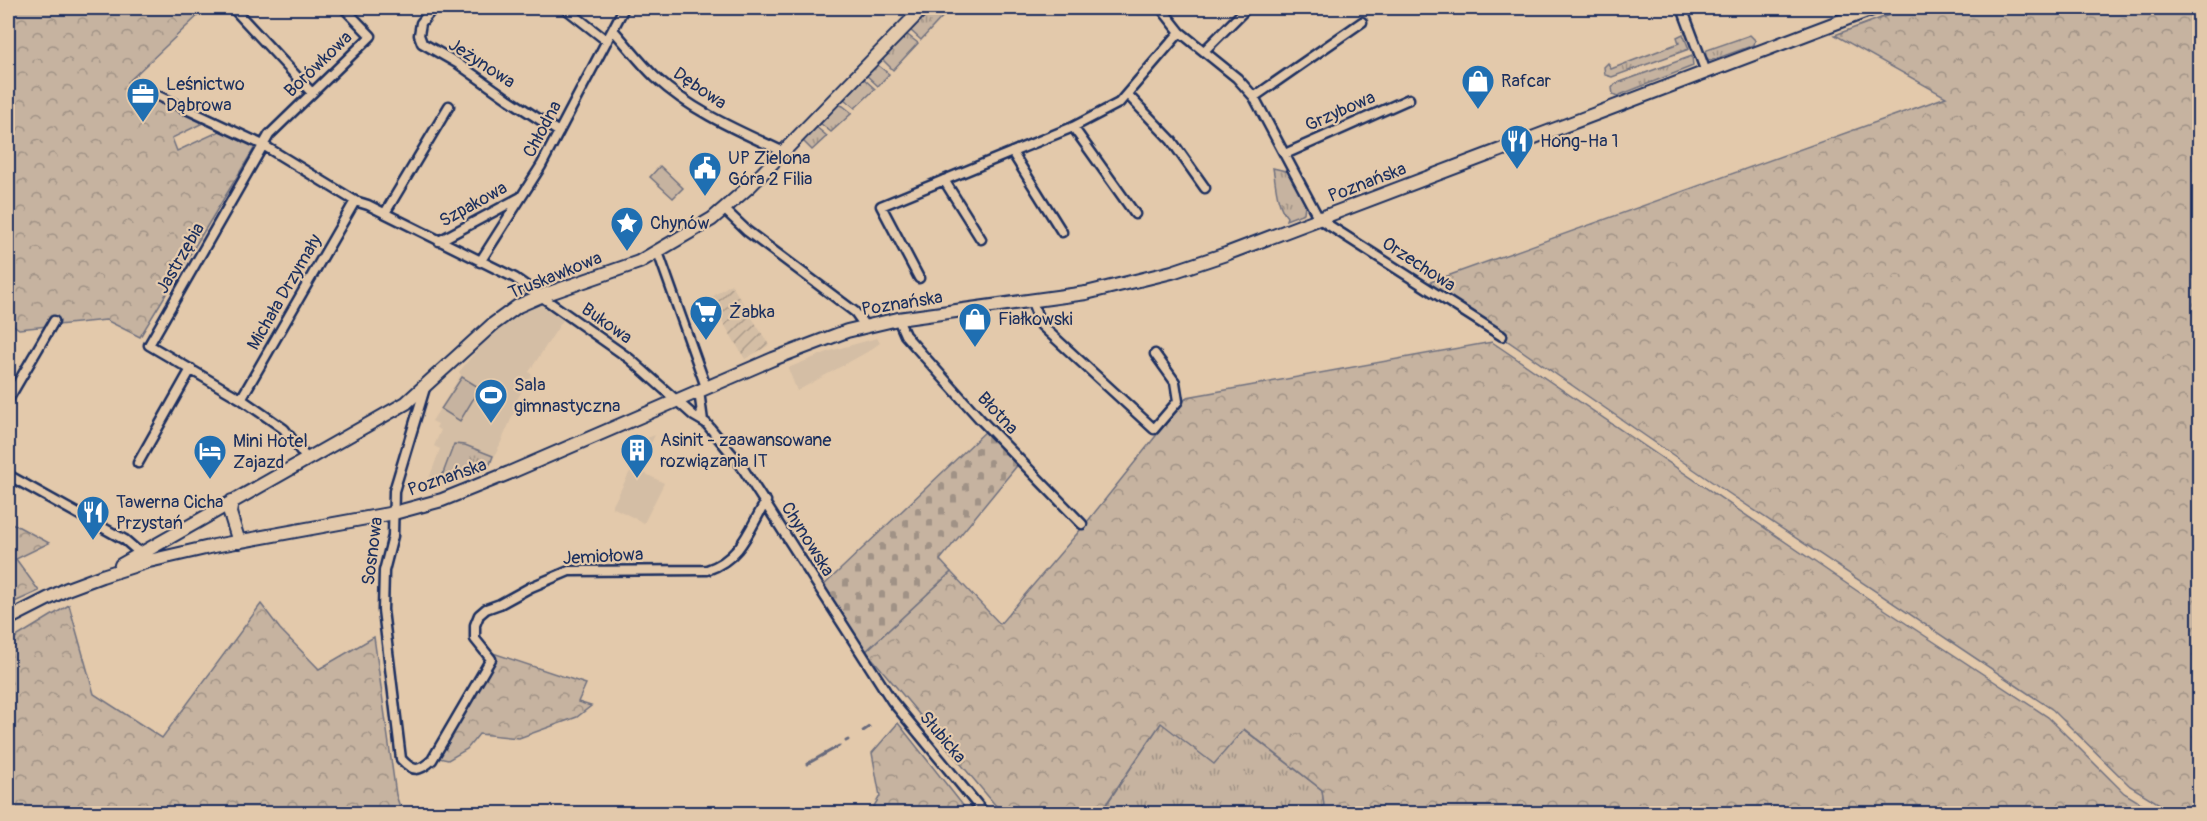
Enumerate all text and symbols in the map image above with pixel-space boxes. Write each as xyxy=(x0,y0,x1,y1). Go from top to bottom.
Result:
street label: Borówkowa xyxy=(280,26,357,102)
street label: Jeżynowa xyxy=(444,33,519,94)
street label: Dębowa xyxy=(669,62,731,115)
shop icon: Rafcar xyxy=(1460,63,1496,110)
place label: Rafcar xyxy=(1501,70,1552,93)
place label: Leśnictwo Dąbrowa xyxy=(166,73,245,117)
office icon: Leśnictwo Dąbrowa xyxy=(125,76,161,123)
street label: Grzybowa xyxy=(1302,86,1379,137)
street label: Chłodna xyxy=(518,97,567,162)
restaurant icon: Hong-Ha 1 xyxy=(1499,123,1535,170)
place label: Hong-Ha 1 xyxy=(1540,130,1619,153)
place label: UP Zielona Góra 2 Filia xyxy=(728,147,812,191)
public building icon: UP Zielona Góra 2 Filia xyxy=(687,150,723,197)
street label: Poznańska xyxy=(1325,157,1409,208)
street label: Szpakowa xyxy=(435,176,511,232)
place icon: Chynów xyxy=(609,205,645,252)
place label: Chynów xyxy=(650,212,709,235)
street label: Jastrzębia xyxy=(151,219,210,298)
street label: Michała Drzymały xyxy=(242,230,327,354)
street label: Orzechowa xyxy=(1377,232,1460,297)
street label: Truskawkowa xyxy=(505,246,605,305)
street label: Poznańska xyxy=(860,286,944,321)
supermarket icon: Żabka xyxy=(688,294,724,341)
street label: Bukowa xyxy=(577,298,637,349)
place label: Żabka xyxy=(729,301,775,324)
shop icon: Fiałkowski xyxy=(957,301,993,348)
place label: Fiałkowski xyxy=(998,308,1073,331)
place label: Sala gimnastyczna xyxy=(514,374,620,418)
sports icon: Sala gimnastyczna xyxy=(473,377,509,424)
street label: Błotna xyxy=(972,387,1023,440)
place label: Asinit - zaawansowane rozwiązania IT xyxy=(660,429,832,473)
place label: Mini Hotel Zajazd xyxy=(233,430,308,474)
building icon: Asinit - zaawansowane rozwiązania IT xyxy=(619,432,655,479)
hotel icon: Mini Hotel Zajazd xyxy=(192,433,228,480)
street label: Poznańska xyxy=(405,453,490,502)
place label: Tawerna Cicha Przystań xyxy=(116,491,223,535)
restaurant icon: Tawerna Cicha Przystań xyxy=(75,494,111,541)
street label: Chynowska xyxy=(776,498,839,581)
street label: Sosnowa xyxy=(357,516,388,587)
street label: Jemiołowa xyxy=(562,543,644,570)
street label: Słubicka xyxy=(914,707,971,768)

